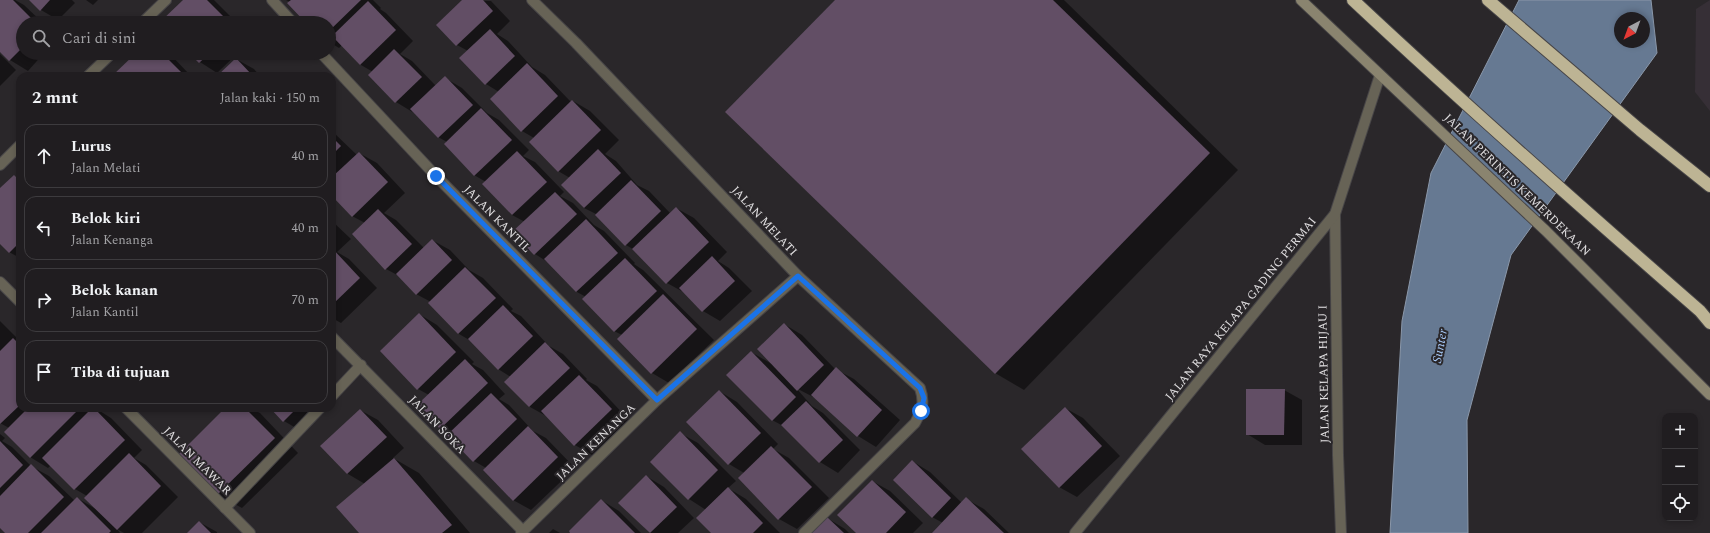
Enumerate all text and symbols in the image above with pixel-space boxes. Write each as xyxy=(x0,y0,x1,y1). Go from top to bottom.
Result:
north arrow xyxy=(1614,12,1650,48)
search box xyxy=(16,16,336,60)
icon: search xyxy=(30,27,52,49)
text: Cari di sini xyxy=(62,27,136,50)
text: 2 mnt xyxy=(32,85,78,111)
text: Jalan kaki · 150 m xyxy=(220,88,320,108)
street label: JALAN PERINTIS KEMERDEKAAN xyxy=(1439,109,1595,261)
text: Lurus xyxy=(71,135,111,158)
icon: ahead xyxy=(33,145,55,167)
text: 40 m xyxy=(292,146,319,166)
text: Jalan Melati xyxy=(71,158,141,178)
route end xyxy=(427,167,445,185)
street label: JALAN KANTIL xyxy=(459,181,535,257)
street label: JALAN MELATI xyxy=(726,182,802,260)
text: Belok kiri xyxy=(71,207,140,230)
street label: JALAN RAYA KELAPA GADING PERMAI xyxy=(1161,213,1321,405)
icon: left xyxy=(33,217,55,239)
text: 40 m xyxy=(292,218,319,238)
text: Jalan Kenanga xyxy=(71,230,153,250)
text: Belok kanan xyxy=(71,279,158,302)
icon: right xyxy=(33,289,55,311)
text: 70 m xyxy=(292,290,319,310)
text: Jalan Kantil xyxy=(71,302,138,322)
street label: JALAN KELAPA HIJAU I xyxy=(1313,305,1335,443)
water label: Sunter xyxy=(1427,327,1453,365)
icon: arrive xyxy=(33,361,55,383)
text: Tiba di tujuan xyxy=(71,361,170,384)
street label: JALAN SOKA xyxy=(404,391,470,459)
street label: JALAN KENANGA xyxy=(552,399,640,485)
route start xyxy=(912,402,930,420)
map controls xyxy=(1662,413,1698,521)
button: + xyxy=(1662,413,1698,449)
street label: JALAN MAWAR xyxy=(158,422,236,500)
button: − xyxy=(1662,449,1698,485)
button: locate xyxy=(1662,485,1698,521)

